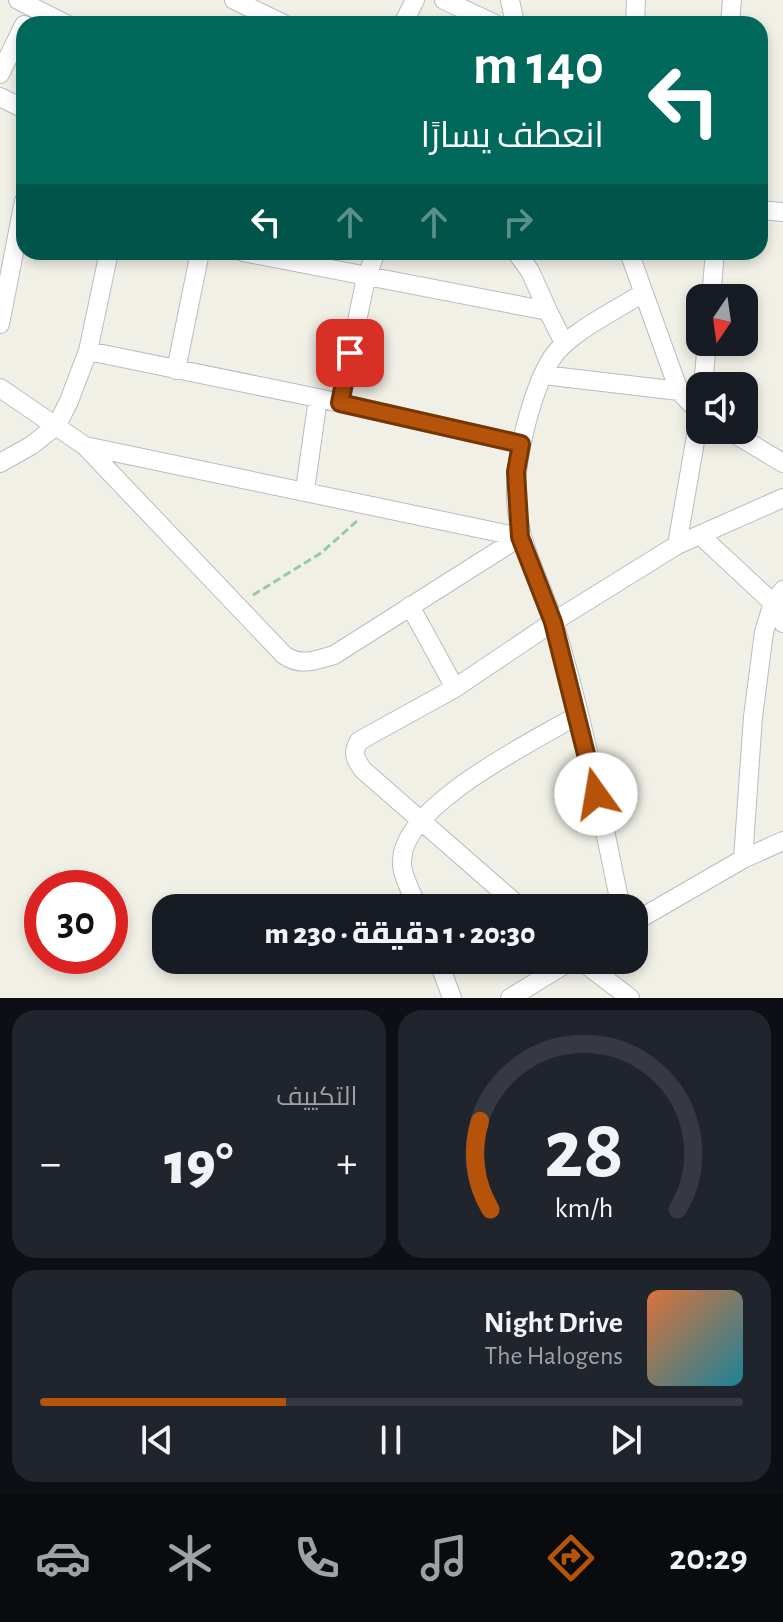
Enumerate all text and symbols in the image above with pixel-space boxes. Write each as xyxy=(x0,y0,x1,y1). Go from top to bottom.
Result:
text: 140 m xyxy=(473,38,604,94)
icon: left xyxy=(632,48,736,152)
text: انعطف يسارًا xyxy=(421,118,604,154)
icon: left xyxy=(244,200,288,244)
icon: ahead xyxy=(328,200,372,244)
icon: ahead xyxy=(412,200,456,244)
icon: right xyxy=(496,200,540,244)
north arrow xyxy=(686,284,758,356)
map controls xyxy=(686,284,758,444)
pin xyxy=(316,319,384,387)
icon: arrive xyxy=(328,331,372,375)
button: sound xyxy=(686,372,758,444)
position arrow xyxy=(554,752,638,836)
speed limit sign: 30 xyxy=(24,870,128,974)
text: 20:30 · 1 دقيقة · 230 m xyxy=(265,919,535,949)
text: التكييف xyxy=(276,1084,358,1110)
text: 28 xyxy=(544,1109,624,1193)
text: 19° xyxy=(164,1135,233,1195)
text: − xyxy=(40,1142,61,1186)
text: + xyxy=(336,1142,357,1186)
text: km/h xyxy=(555,1194,614,1223)
text: Night Drive xyxy=(484,1308,623,1338)
text: The Halogens xyxy=(485,1343,623,1369)
icon: previous xyxy=(135,1418,179,1462)
icon: pause xyxy=(369,1418,413,1462)
icon: next xyxy=(604,1418,648,1462)
icon: car xyxy=(35,1530,91,1586)
icon: climate xyxy=(162,1530,218,1586)
icon: phone xyxy=(289,1530,345,1586)
icon: music xyxy=(416,1530,472,1586)
icon: directions xyxy=(543,1530,599,1586)
text: 20:29 xyxy=(669,1540,748,1576)

